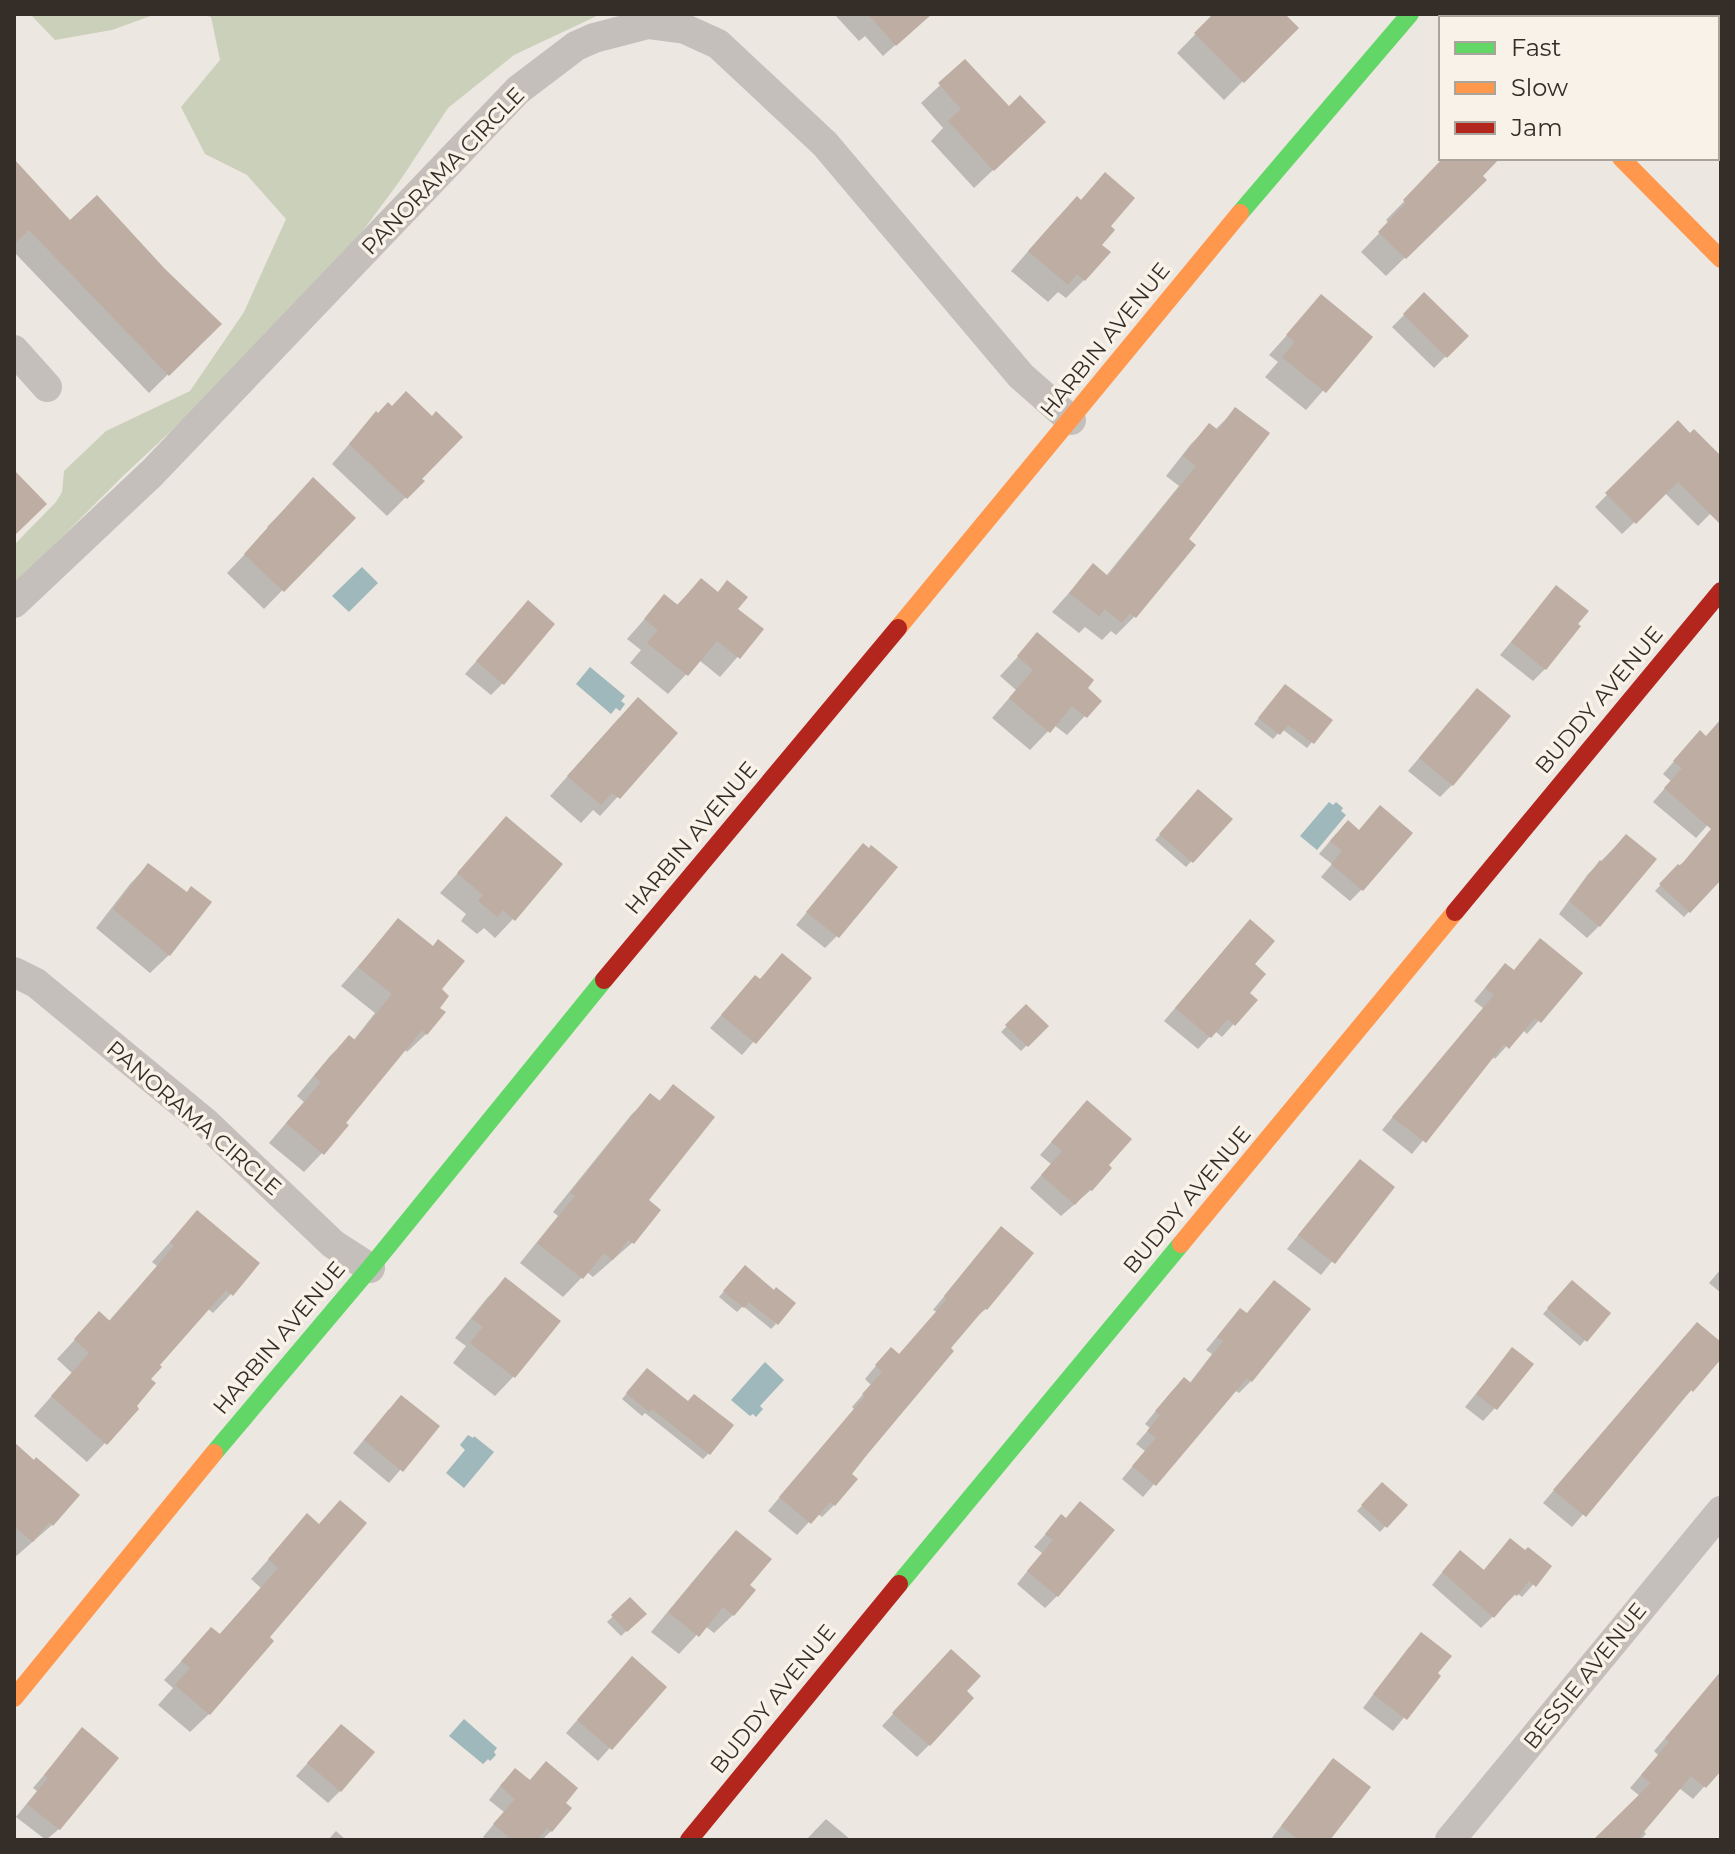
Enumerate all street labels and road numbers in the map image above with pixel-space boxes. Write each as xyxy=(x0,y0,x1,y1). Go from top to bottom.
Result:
street label: PANORAMA CIRCLE xyxy=(356,82,530,260)
street label: HARBIN AVENUE xyxy=(1034,257,1176,423)
street label: BUDDY AVENUE xyxy=(1529,621,1669,779)
street label: HARBIN AVENUE xyxy=(619,756,763,920)
street label: PANORAMA CIRCLE xyxy=(101,1035,287,1201)
street label: BUDDY AVENUE xyxy=(1117,1121,1257,1279)
street label: HARBIN AVENUE xyxy=(207,1256,351,1420)
street label: BESSIE AVENUE xyxy=(1518,1597,1652,1755)
street label: BUDDY AVENUE xyxy=(705,1619,841,1779)

